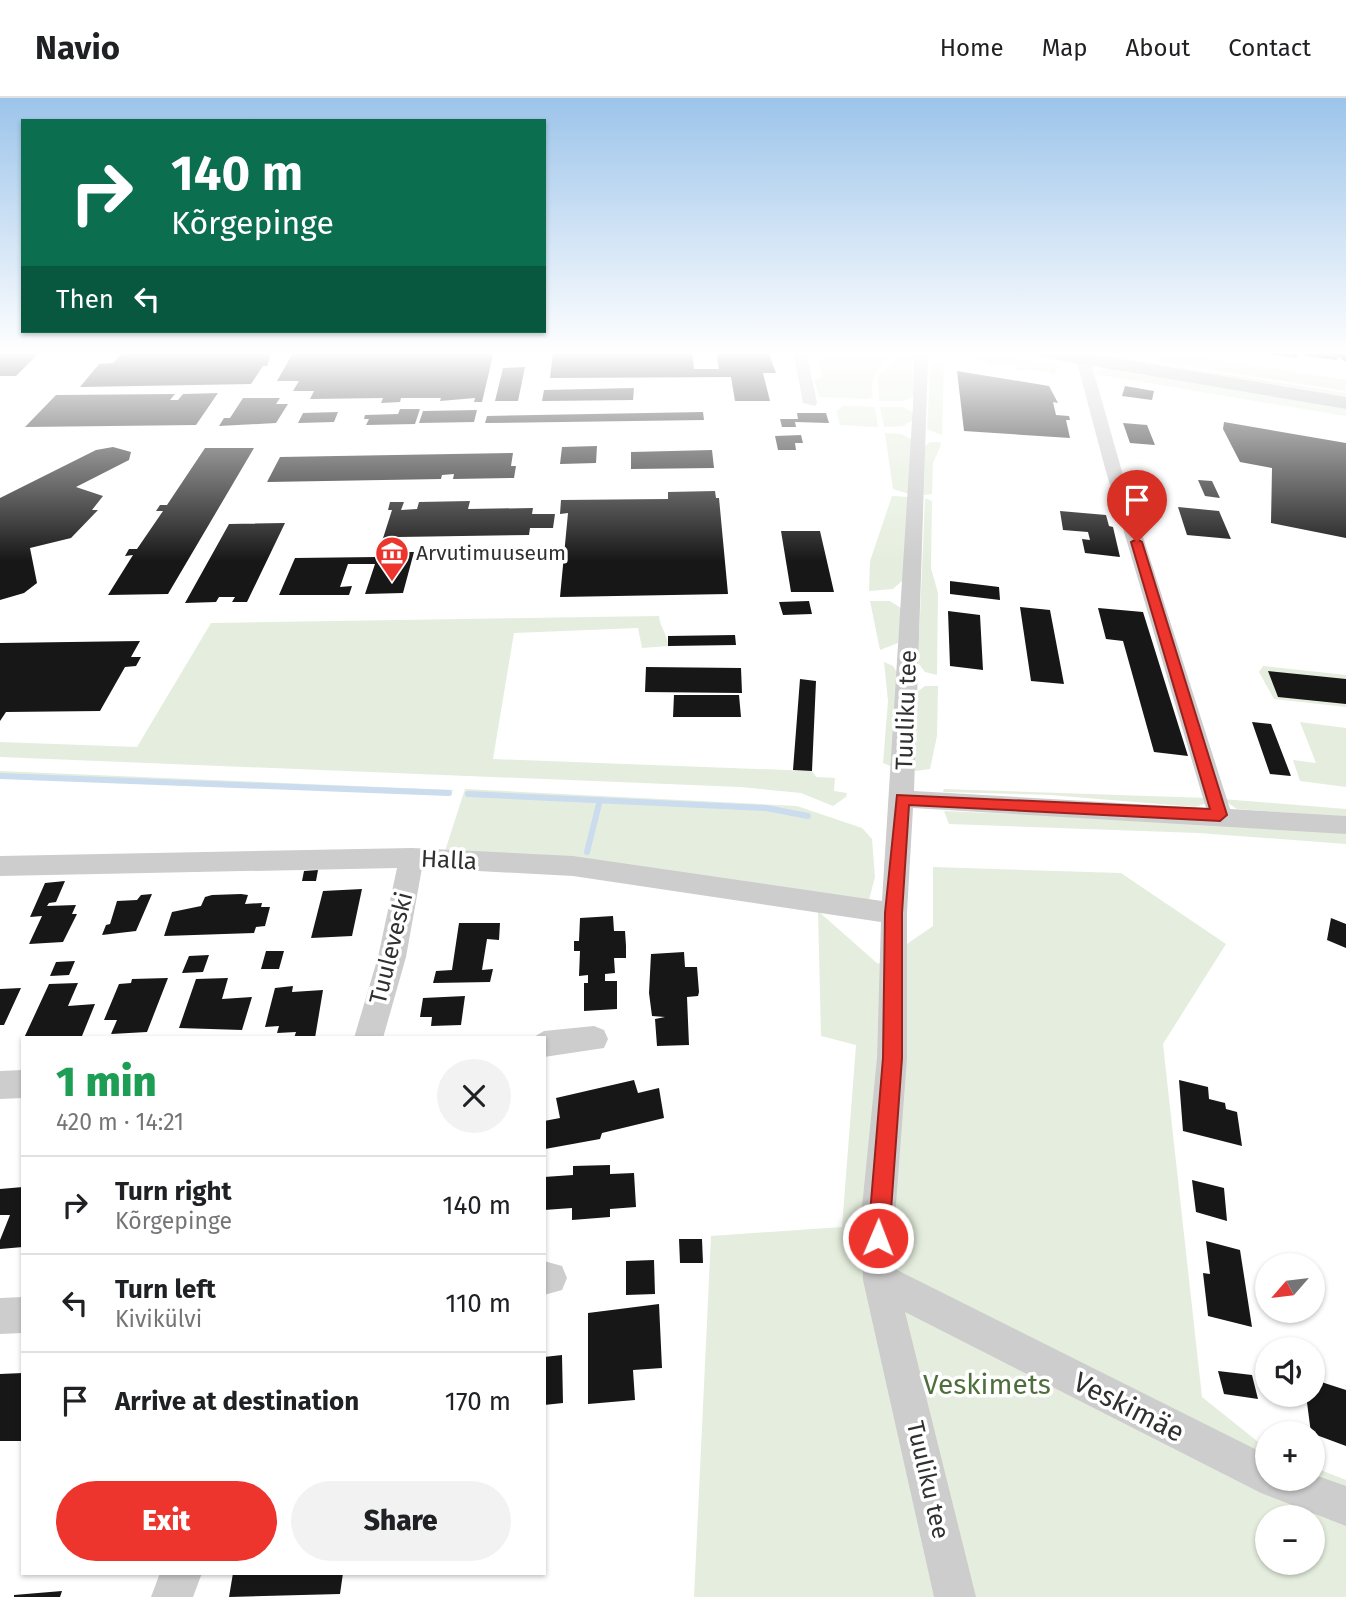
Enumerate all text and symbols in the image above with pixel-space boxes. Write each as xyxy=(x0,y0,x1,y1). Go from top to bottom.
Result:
text: Navio xyxy=(35,28,120,68)
text: Home xyxy=(940,34,1004,62)
text: Map xyxy=(1042,34,1088,62)
text: About xyxy=(1126,34,1190,62)
text: Contact xyxy=(1228,34,1311,62)
text: 140 m xyxy=(171,144,303,203)
icon: right xyxy=(56,147,147,238)
text: Kõrgepinge xyxy=(171,204,334,242)
icon: left xyxy=(128,280,166,318)
text: Then xyxy=(56,284,114,315)
pin xyxy=(1107,470,1167,542)
icon: arrive xyxy=(1118,481,1156,519)
museum icon: Arvutimuuseum xyxy=(373,534,411,583)
place label: Arvutimuuseum xyxy=(416,540,566,566)
street label: Tuuliku tee xyxy=(890,649,922,771)
street label: Halla xyxy=(420,845,478,875)
street label: Tuuleveski xyxy=(364,889,418,1007)
text: 1 min xyxy=(56,1057,157,1107)
button: close xyxy=(437,1059,511,1133)
text: 420 m · 14:21 xyxy=(56,1108,184,1136)
text: Turn right xyxy=(115,1176,232,1207)
icon: right xyxy=(56,1186,94,1224)
text: 140 m xyxy=(442,1190,511,1221)
position arrow xyxy=(841,1201,915,1275)
text: Kõrgepinge xyxy=(115,1207,232,1235)
north arrow xyxy=(1255,1253,1325,1323)
map controls xyxy=(1255,1253,1325,1575)
text: Turn left xyxy=(115,1274,216,1305)
icon: left xyxy=(56,1284,94,1322)
text: 110 m xyxy=(445,1288,511,1319)
text: Kivikülvi xyxy=(115,1305,202,1333)
button: sound xyxy=(1255,1337,1325,1407)
street label: Veskimäe xyxy=(1068,1365,1190,1449)
park label: Veskimets xyxy=(923,1368,1051,1401)
icon: arrive xyxy=(56,1382,94,1420)
text: Arrive at destination xyxy=(115,1386,359,1417)
text: 170 m xyxy=(445,1386,511,1417)
street label: Tuuliku tee xyxy=(901,1418,955,1542)
button: + xyxy=(1255,1421,1325,1491)
button: Exit xyxy=(56,1481,277,1561)
button: Share xyxy=(291,1481,511,1561)
button: − xyxy=(1255,1505,1325,1575)

